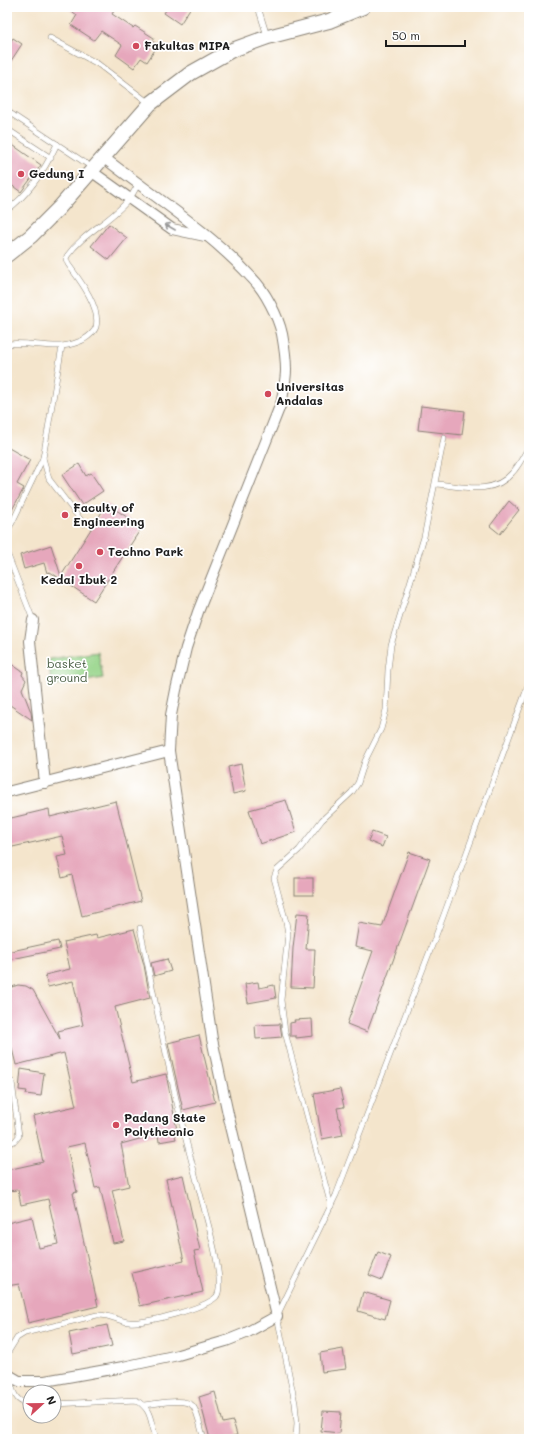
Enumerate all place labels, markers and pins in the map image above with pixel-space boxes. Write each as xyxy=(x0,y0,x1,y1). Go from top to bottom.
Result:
place label: Fakultas MIPA xyxy=(144,37,230,53)
marker: Fakultas MIPA xyxy=(131,41,141,51)
place label: Gedung I xyxy=(29,165,84,181)
marker: Gedung I xyxy=(16,169,26,179)
place label: Universitas Andalas xyxy=(276,378,344,408)
marker: Universitas Andalas xyxy=(263,389,273,399)
place label: Faculty of Engineering xyxy=(73,499,144,529)
marker: Faculty of Engineering xyxy=(60,510,70,520)
place label: Techno Park xyxy=(108,543,183,559)
marker: Techno Park xyxy=(95,547,105,557)
marker: Kedai Ibuk 2 xyxy=(74,561,84,571)
place label: Kedai Ibuk 2 xyxy=(41,571,118,587)
place label: Padang State Polythecnic xyxy=(124,1109,206,1139)
marker: Padang State Polythecnic xyxy=(111,1120,121,1130)

